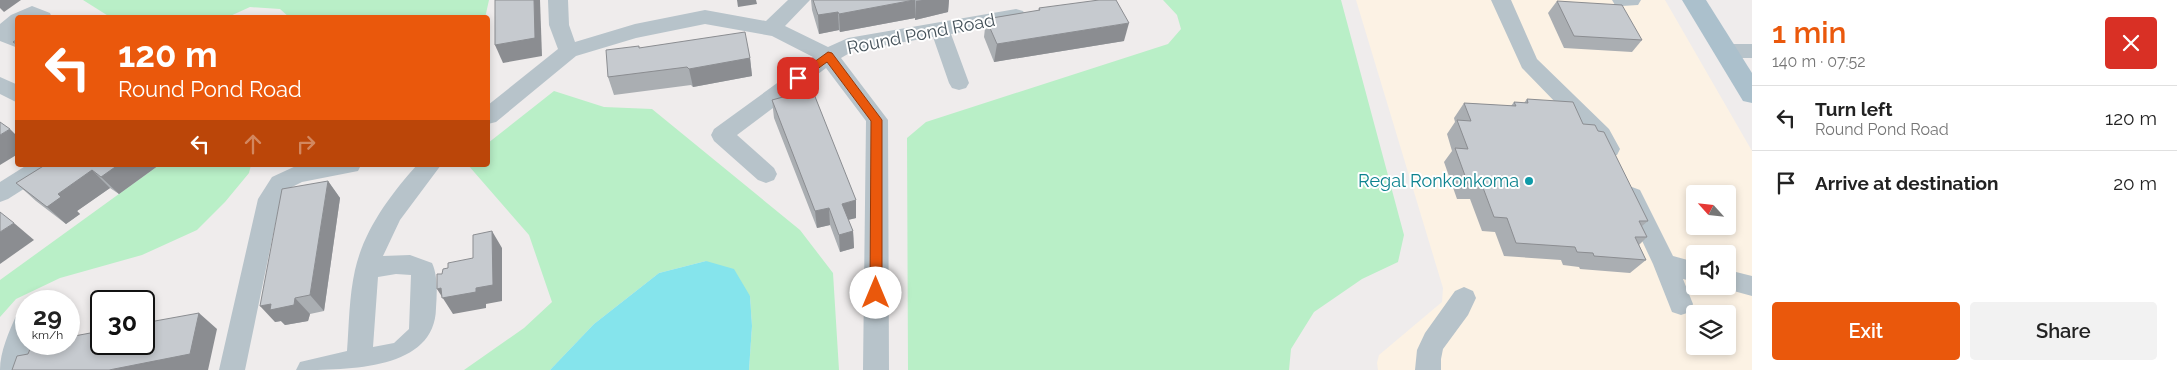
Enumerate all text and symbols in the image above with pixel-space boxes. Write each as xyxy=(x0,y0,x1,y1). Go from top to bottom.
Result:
street label: Round Pond Road xyxy=(845,9,997,58)
text: 1 min xyxy=(1772,15,1847,50)
button: close xyxy=(2105,17,2157,69)
text: 120 m xyxy=(118,34,218,75)
icon: left xyxy=(35,35,100,100)
text: 140 m · 07:52 xyxy=(1772,52,1866,71)
pin xyxy=(777,57,819,99)
icon: arrive xyxy=(784,64,812,92)
text: Round Pond Road xyxy=(118,76,302,102)
text: Turn left xyxy=(1815,98,1892,120)
icon: left xyxy=(1772,104,1800,132)
text: 120 m xyxy=(2105,107,2157,129)
text: Round Pond Road xyxy=(1815,120,1949,139)
icon: left xyxy=(186,130,214,158)
icon: ahead xyxy=(239,130,267,158)
icon: right xyxy=(292,130,320,158)
icon: arrive xyxy=(1772,169,1800,197)
place label: Regal Ronkonkoma xyxy=(1358,170,1519,191)
text: Arrive at destination xyxy=(1815,172,1999,194)
text: 20 m xyxy=(2113,172,2157,194)
marker: Regal Ronkonkoma xyxy=(1523,175,1535,187)
north arrow xyxy=(1686,185,1736,235)
map controls xyxy=(1686,185,1736,355)
button: sound xyxy=(1686,245,1736,295)
position arrow xyxy=(849,266,901,318)
speed limit sign: 30 xyxy=(90,290,155,355)
text: 29 xyxy=(33,301,62,331)
button: Exit xyxy=(1772,302,1960,360)
button: Share xyxy=(1970,302,2157,360)
button: layers xyxy=(1686,305,1736,355)
text: km/h xyxy=(32,328,63,342)

